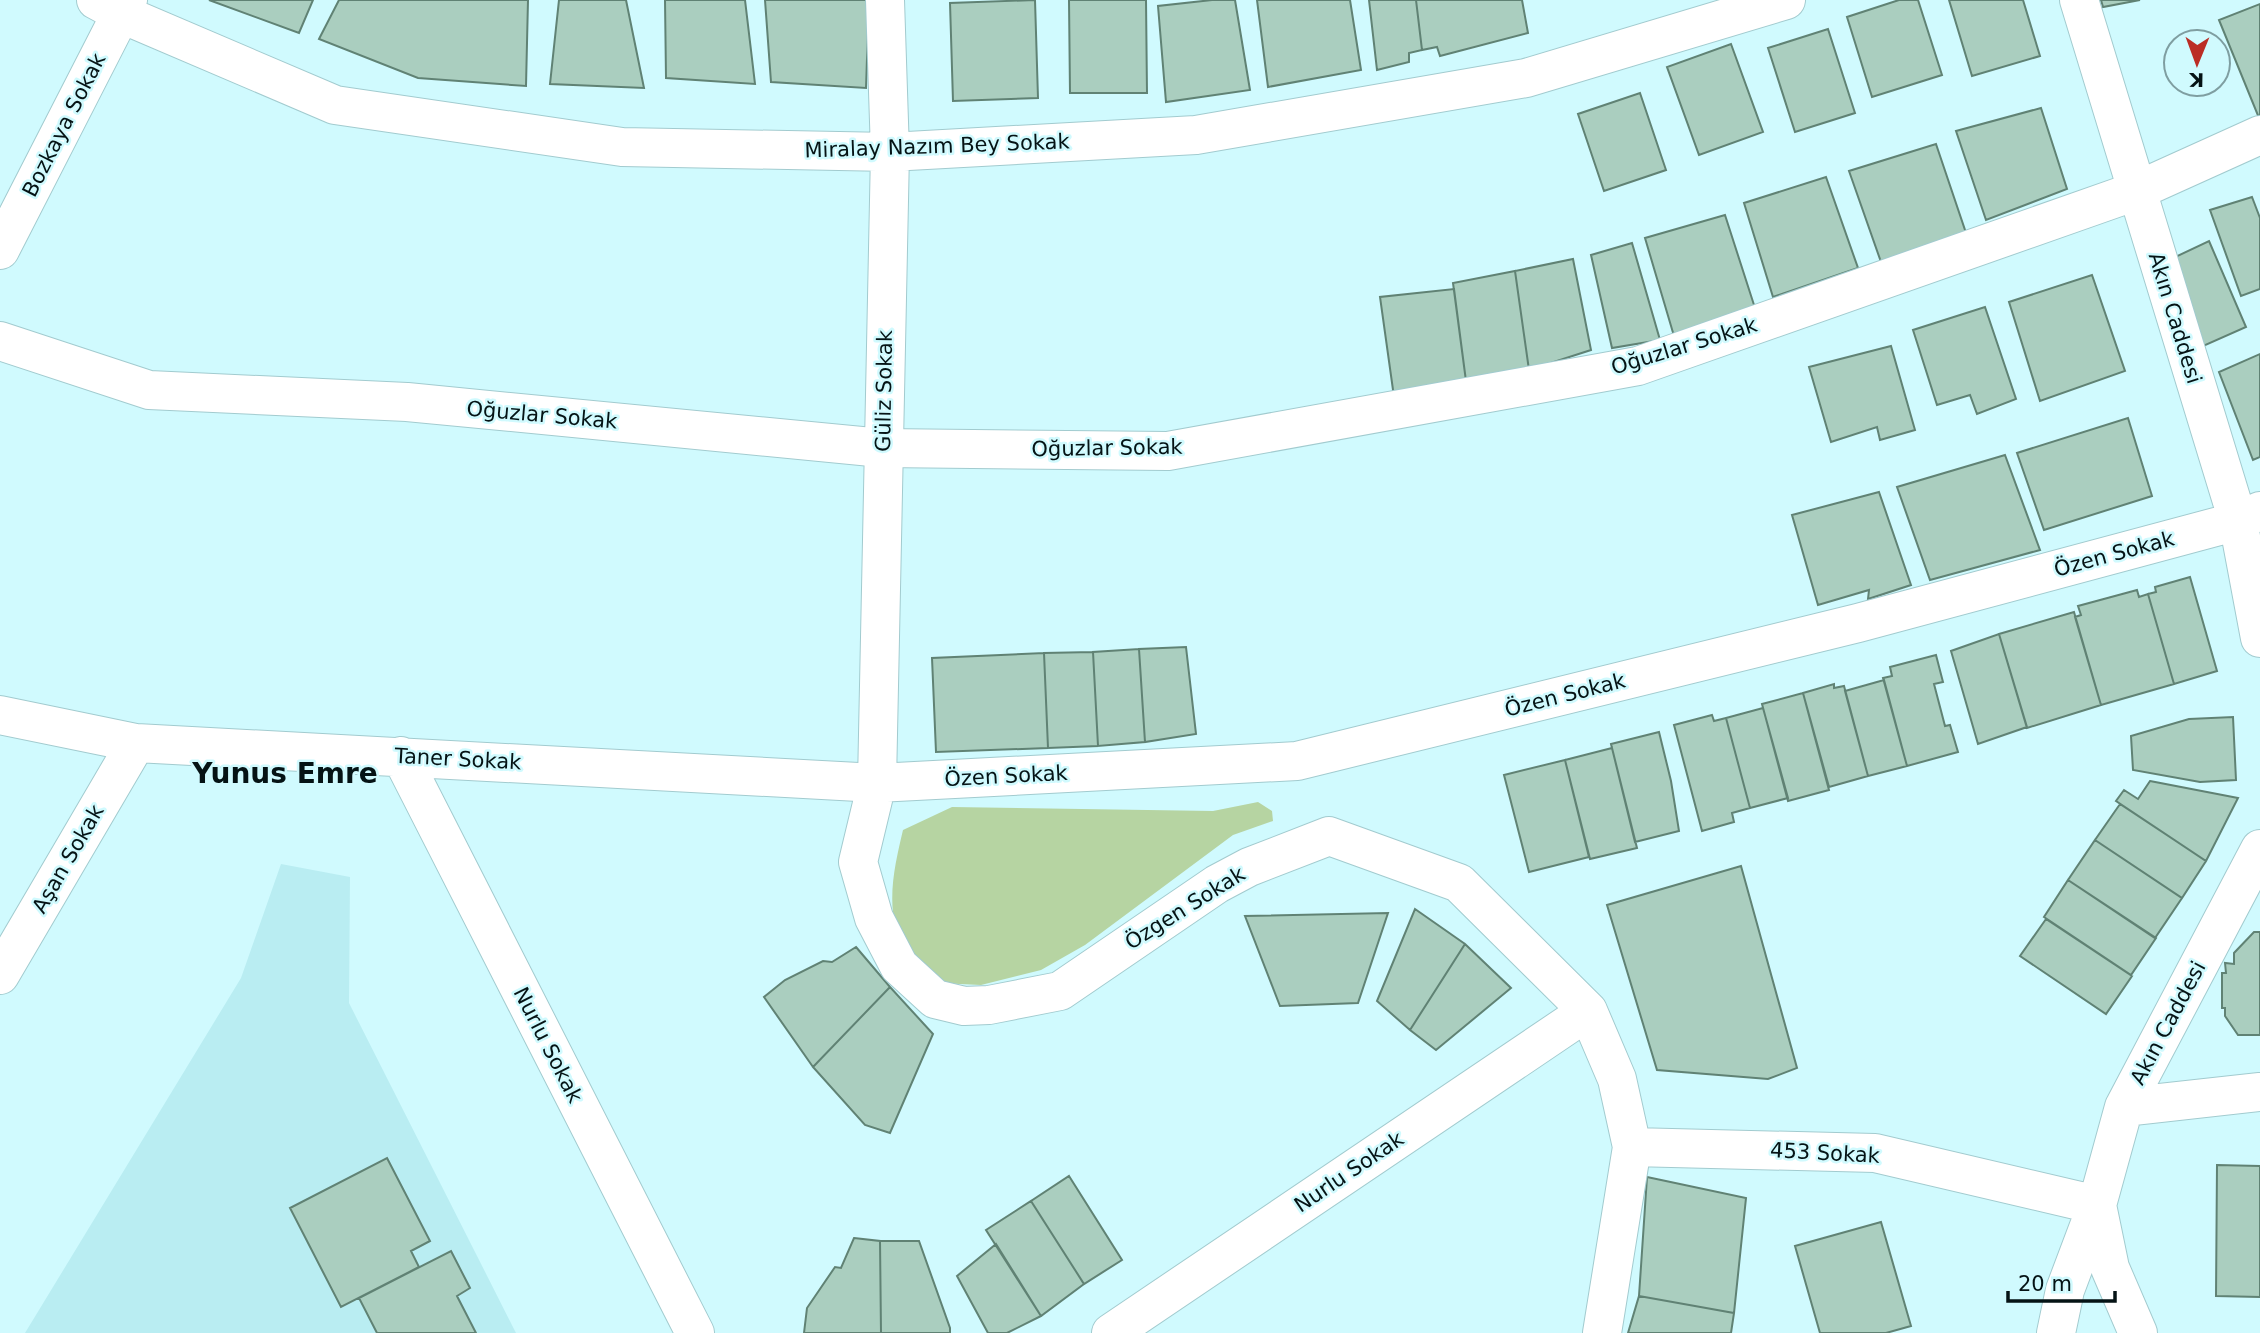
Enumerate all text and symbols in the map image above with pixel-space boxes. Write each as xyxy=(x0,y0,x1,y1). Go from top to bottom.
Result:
north arrow xyxy=(2162,28,2232,98)
street label: Bozkaya Sokak xyxy=(17,48,111,201)
text: K xyxy=(2188,69,2204,91)
street label: Miralay Nazım Bey Sokak xyxy=(804,129,1071,163)
street label: Akın Caddesi xyxy=(2144,249,2206,387)
street label: Oğuzlar Sokak xyxy=(1608,312,1761,380)
street label: Güliz Sokak xyxy=(871,329,897,452)
street label: Oğuzlar Sokak xyxy=(466,396,619,434)
street label: Oğuzlar Sokak xyxy=(1031,435,1184,461)
street label: Özen Sokak xyxy=(2051,525,2178,582)
street label: Özen Sokak xyxy=(1502,667,1629,722)
street label: Taner Sokak xyxy=(393,744,523,774)
district label: Yunus Emre xyxy=(191,757,378,790)
street label: Özen Sokak xyxy=(944,760,1069,791)
street label: Aşan Sokak xyxy=(27,800,109,917)
street label: Özgen Sokak xyxy=(1120,860,1250,954)
street label: Akın Caddesi xyxy=(2125,957,2211,1089)
street label: Nurlu Sokak xyxy=(509,983,588,1108)
street label: Nurlu Sokak xyxy=(1290,1126,1409,1217)
street label: 453 Sokak xyxy=(1770,1138,1881,1168)
scale bar xyxy=(2008,1260,2115,1304)
text: 20 m xyxy=(2018,1272,2072,1296)

